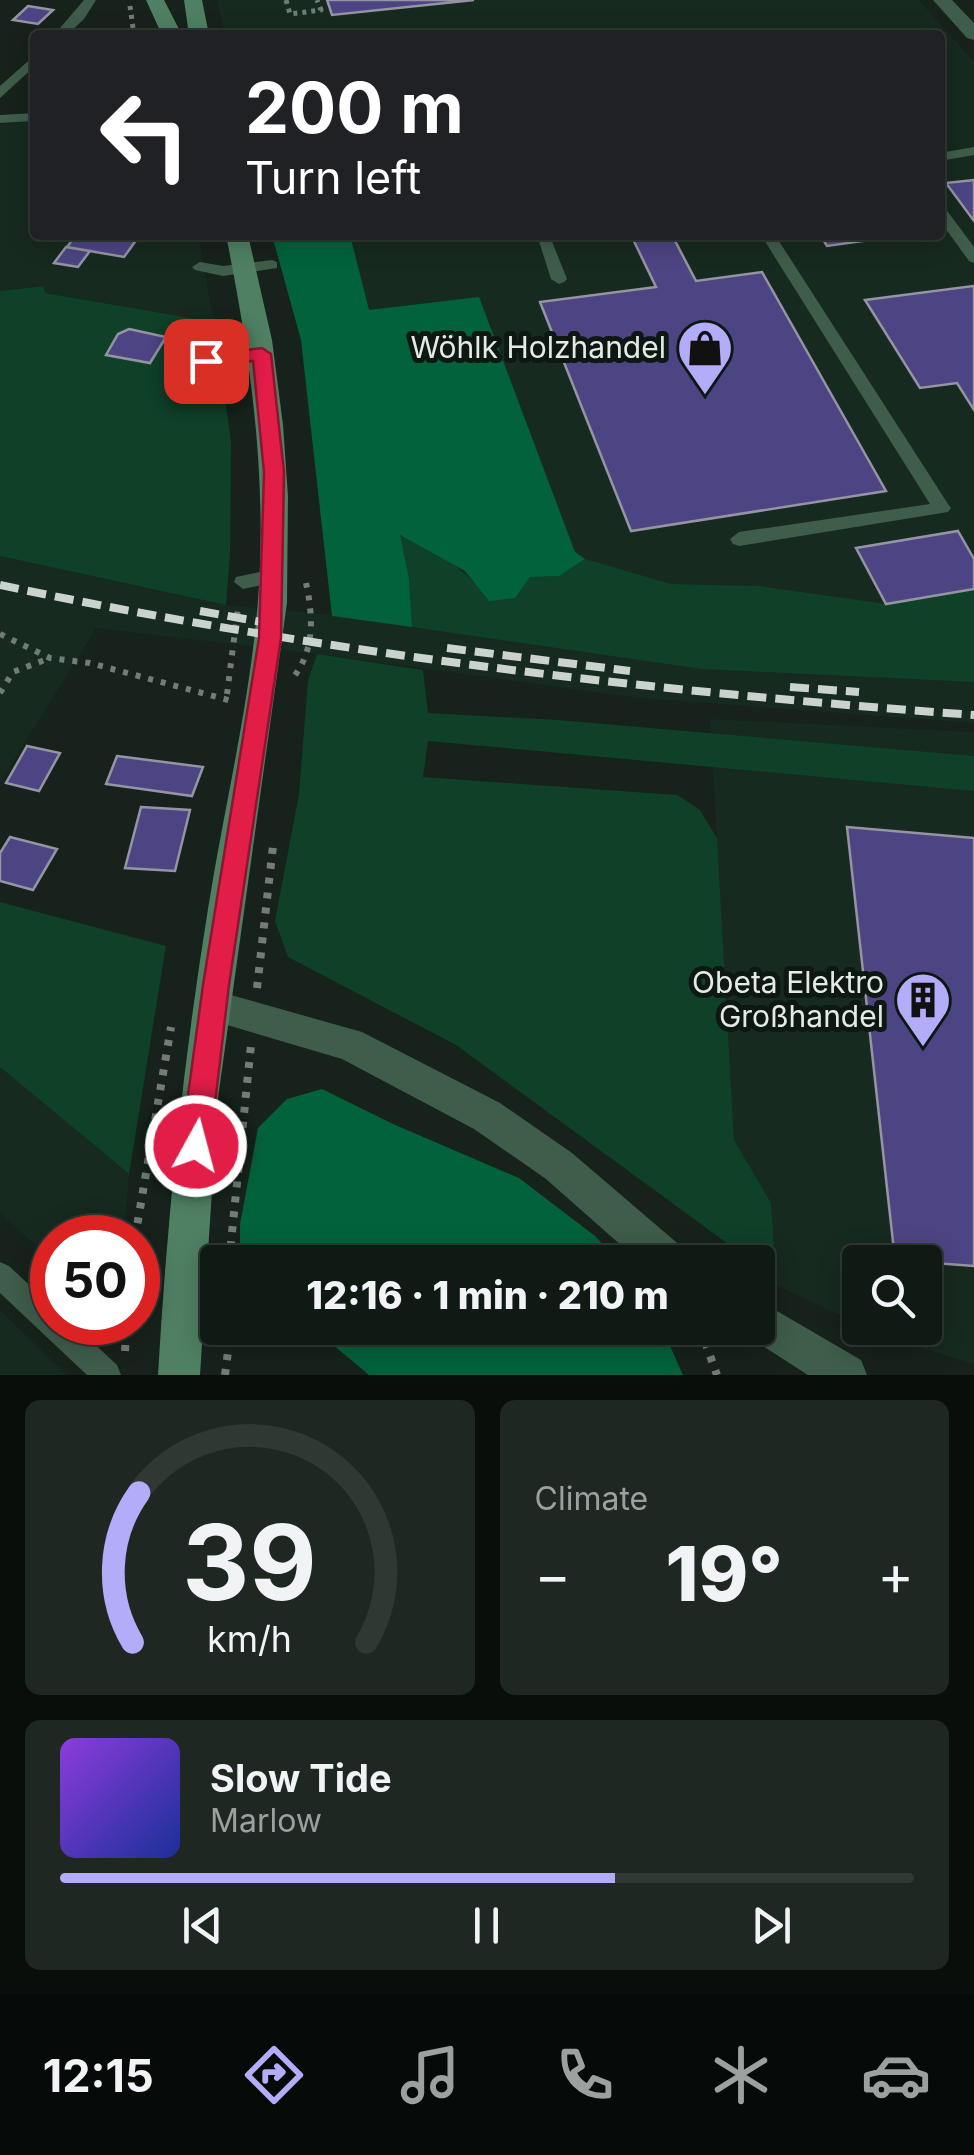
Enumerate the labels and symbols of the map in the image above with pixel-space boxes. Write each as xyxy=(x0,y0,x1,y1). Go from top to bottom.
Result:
shop icon: Wöhlk Holzhandel xyxy=(675,318,735,397)
pin xyxy=(164,319,249,404)
place label: Wöhlk Holzhandel xyxy=(411,329,666,365)
place label: Obeta Elektro Großhandel xyxy=(692,964,884,1034)
building icon: Obeta Elektro Großhandel xyxy=(893,970,953,1049)
position arrow xyxy=(144,1094,248,1198)
speed limit sign: 50 xyxy=(30,1215,160,1345)

